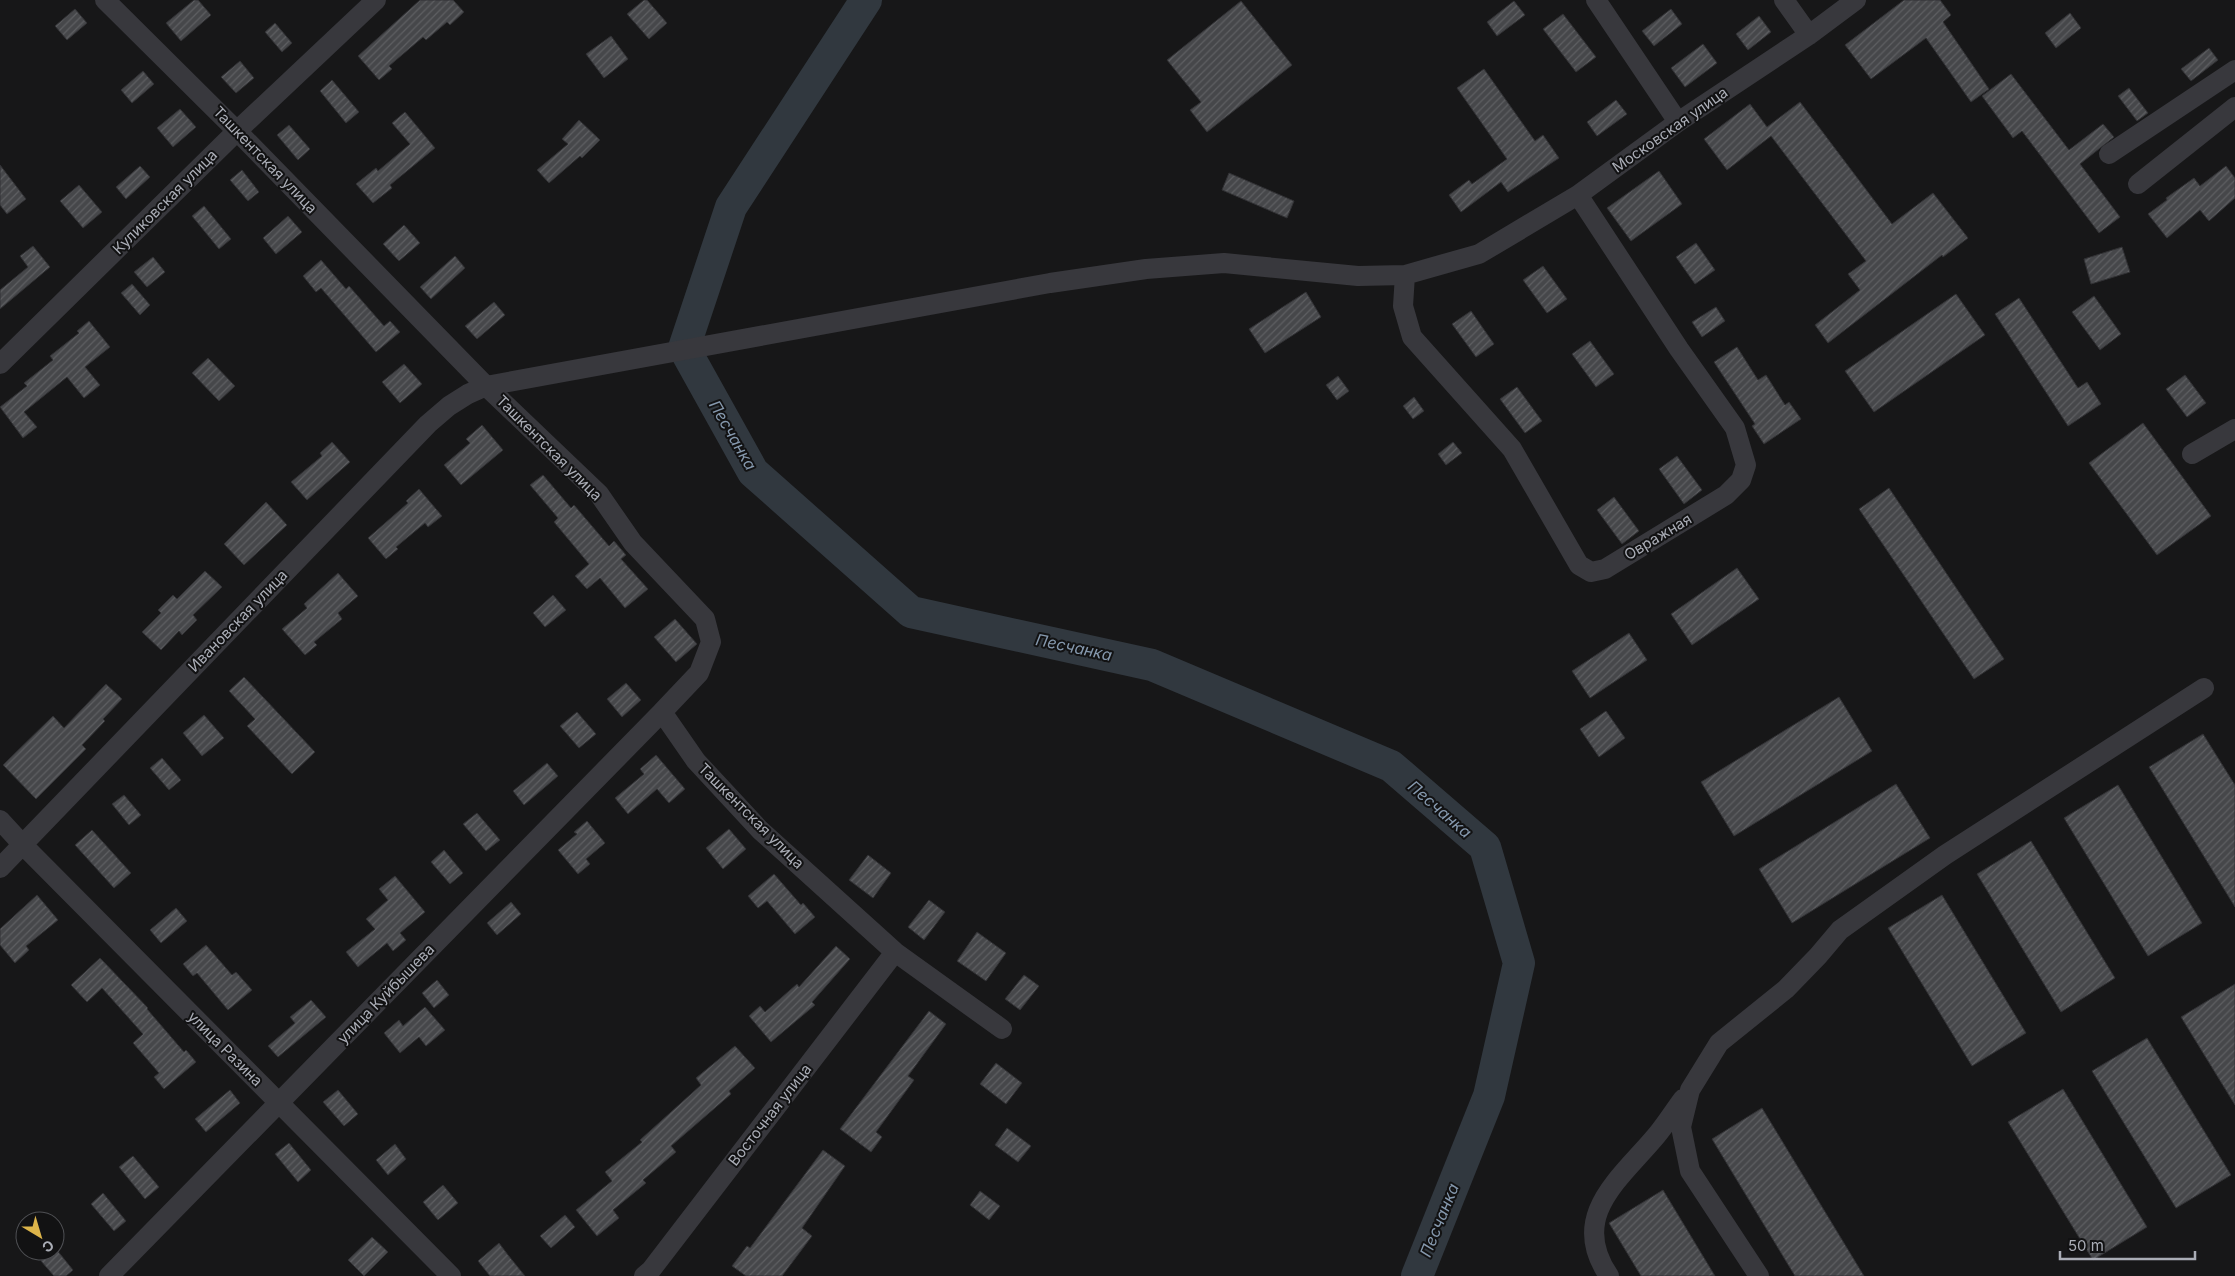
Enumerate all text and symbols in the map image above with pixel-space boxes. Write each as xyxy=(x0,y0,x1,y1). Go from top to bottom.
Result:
street label: Московская улица xyxy=(1608,83,1731,177)
street label: Ташкентская улица xyxy=(209,102,321,217)
street label: Куликовская улица xyxy=(108,145,221,258)
street label: Ташкентская улица xyxy=(493,391,606,504)
water label: Песчанка xyxy=(705,396,761,474)
street label: Овражная xyxy=(1621,509,1695,564)
street label: Ивановская улица xyxy=(184,566,291,676)
water label: Песчанка xyxy=(1034,629,1114,665)
street label: Ташкентская улица xyxy=(695,759,808,872)
water label: Песчанка xyxy=(1404,776,1476,842)
street label: улица Куйбышева xyxy=(333,940,438,1048)
street label: улица Разина xyxy=(184,1007,267,1090)
street label: Восточная улица xyxy=(724,1060,815,1170)
water label: Песчанка xyxy=(1415,1180,1463,1260)
north arrow xyxy=(15,1211,65,1261)
scale bar xyxy=(2060,1228,2195,1260)
text: 50 m xyxy=(2068,1236,2104,1255)
text: С xyxy=(39,1237,58,1257)

